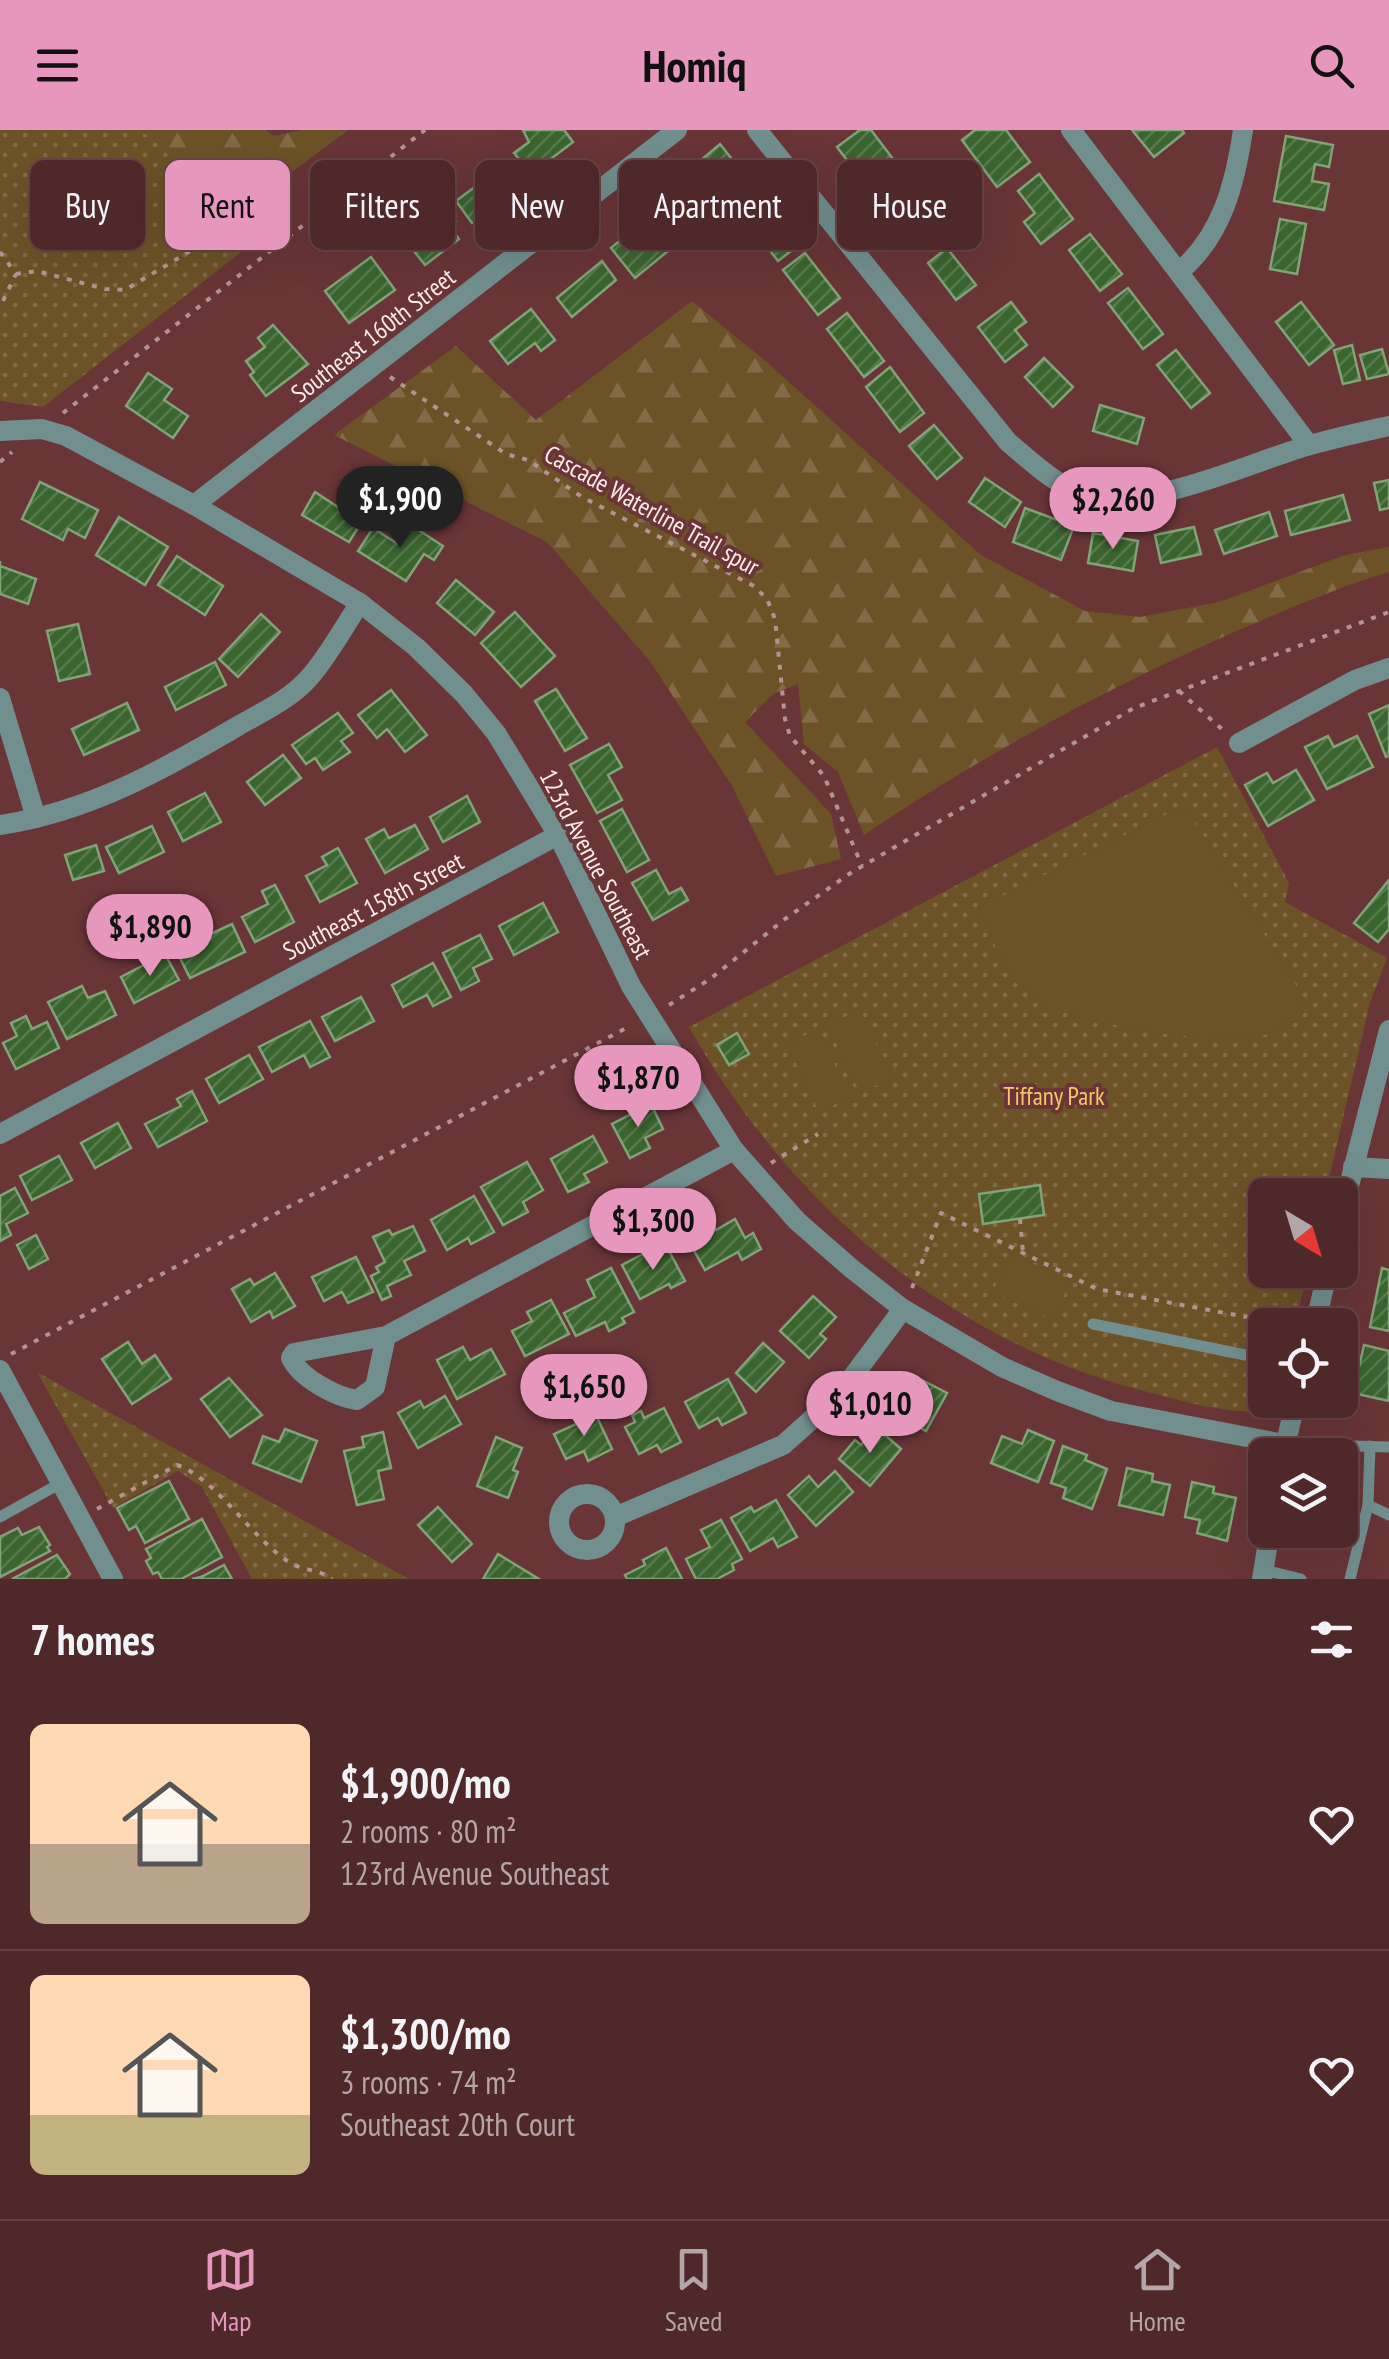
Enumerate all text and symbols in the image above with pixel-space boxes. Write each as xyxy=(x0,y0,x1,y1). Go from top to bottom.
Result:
text: Homiq xyxy=(643,36,746,94)
icon: menu xyxy=(30,38,85,93)
icon: search xyxy=(1304,38,1359,93)
chip: Buy xyxy=(30,160,145,250)
chip: Rent xyxy=(165,160,290,250)
chip: Filters xyxy=(310,160,455,250)
chip: New xyxy=(475,160,599,250)
chip: Apartment xyxy=(619,160,817,250)
chip: House xyxy=(837,160,982,250)
street label: Southeast 160th Street xyxy=(284,261,462,409)
street label: Cascade Waterline Trail spur xyxy=(539,438,765,582)
pin: $1,900 xyxy=(319,466,481,551)
pin: $2,260 xyxy=(1032,467,1194,552)
text: $1,900 xyxy=(358,477,442,519)
text: $2,260 xyxy=(1071,478,1155,520)
street label: 123rd Avenue Southeast xyxy=(532,764,660,965)
street label: Southeast 158th Street xyxy=(277,845,469,967)
pin: $1,890 xyxy=(69,894,231,979)
text: $1,890 xyxy=(108,905,192,947)
pin: $1,870 xyxy=(557,1045,719,1130)
text: $1,870 xyxy=(596,1056,680,1098)
park label: Tiffany Park xyxy=(1003,1080,1105,1112)
north arrow xyxy=(1248,1178,1358,1288)
map controls xyxy=(1248,1178,1358,1548)
pin: $1,300 xyxy=(572,1188,734,1273)
text: $1,300 xyxy=(611,1199,695,1241)
button: locate xyxy=(1248,1308,1358,1418)
pin: $1,650 xyxy=(503,1354,665,1439)
text: $1,650 xyxy=(542,1365,626,1407)
pin: $1,010 xyxy=(789,1371,951,1456)
text: $1,010 xyxy=(828,1382,912,1424)
button: layers xyxy=(1248,1438,1358,1548)
text: 7 homes xyxy=(30,1612,155,1667)
icon: filters xyxy=(1304,1612,1359,1667)
text: $1,900/mo xyxy=(340,1755,511,1810)
icon: home xyxy=(110,1764,230,1884)
icon: heart xyxy=(1304,1797,1359,1852)
text: 2 rooms · 80 m² xyxy=(340,1810,517,1852)
text: 123rd Avenue Southeast xyxy=(340,1852,609,1894)
text: $1,300/mo xyxy=(340,2006,511,2061)
icon: home xyxy=(110,2015,230,2135)
icon: heart xyxy=(1304,2048,1359,2103)
text: 3 rooms · 74 m² xyxy=(340,2061,517,2103)
text: Southeast 20th Court xyxy=(340,2103,575,2145)
tab: Map xyxy=(203,2242,258,2339)
tab: Saved xyxy=(665,2242,722,2339)
tab: Home xyxy=(1129,2242,1186,2339)

